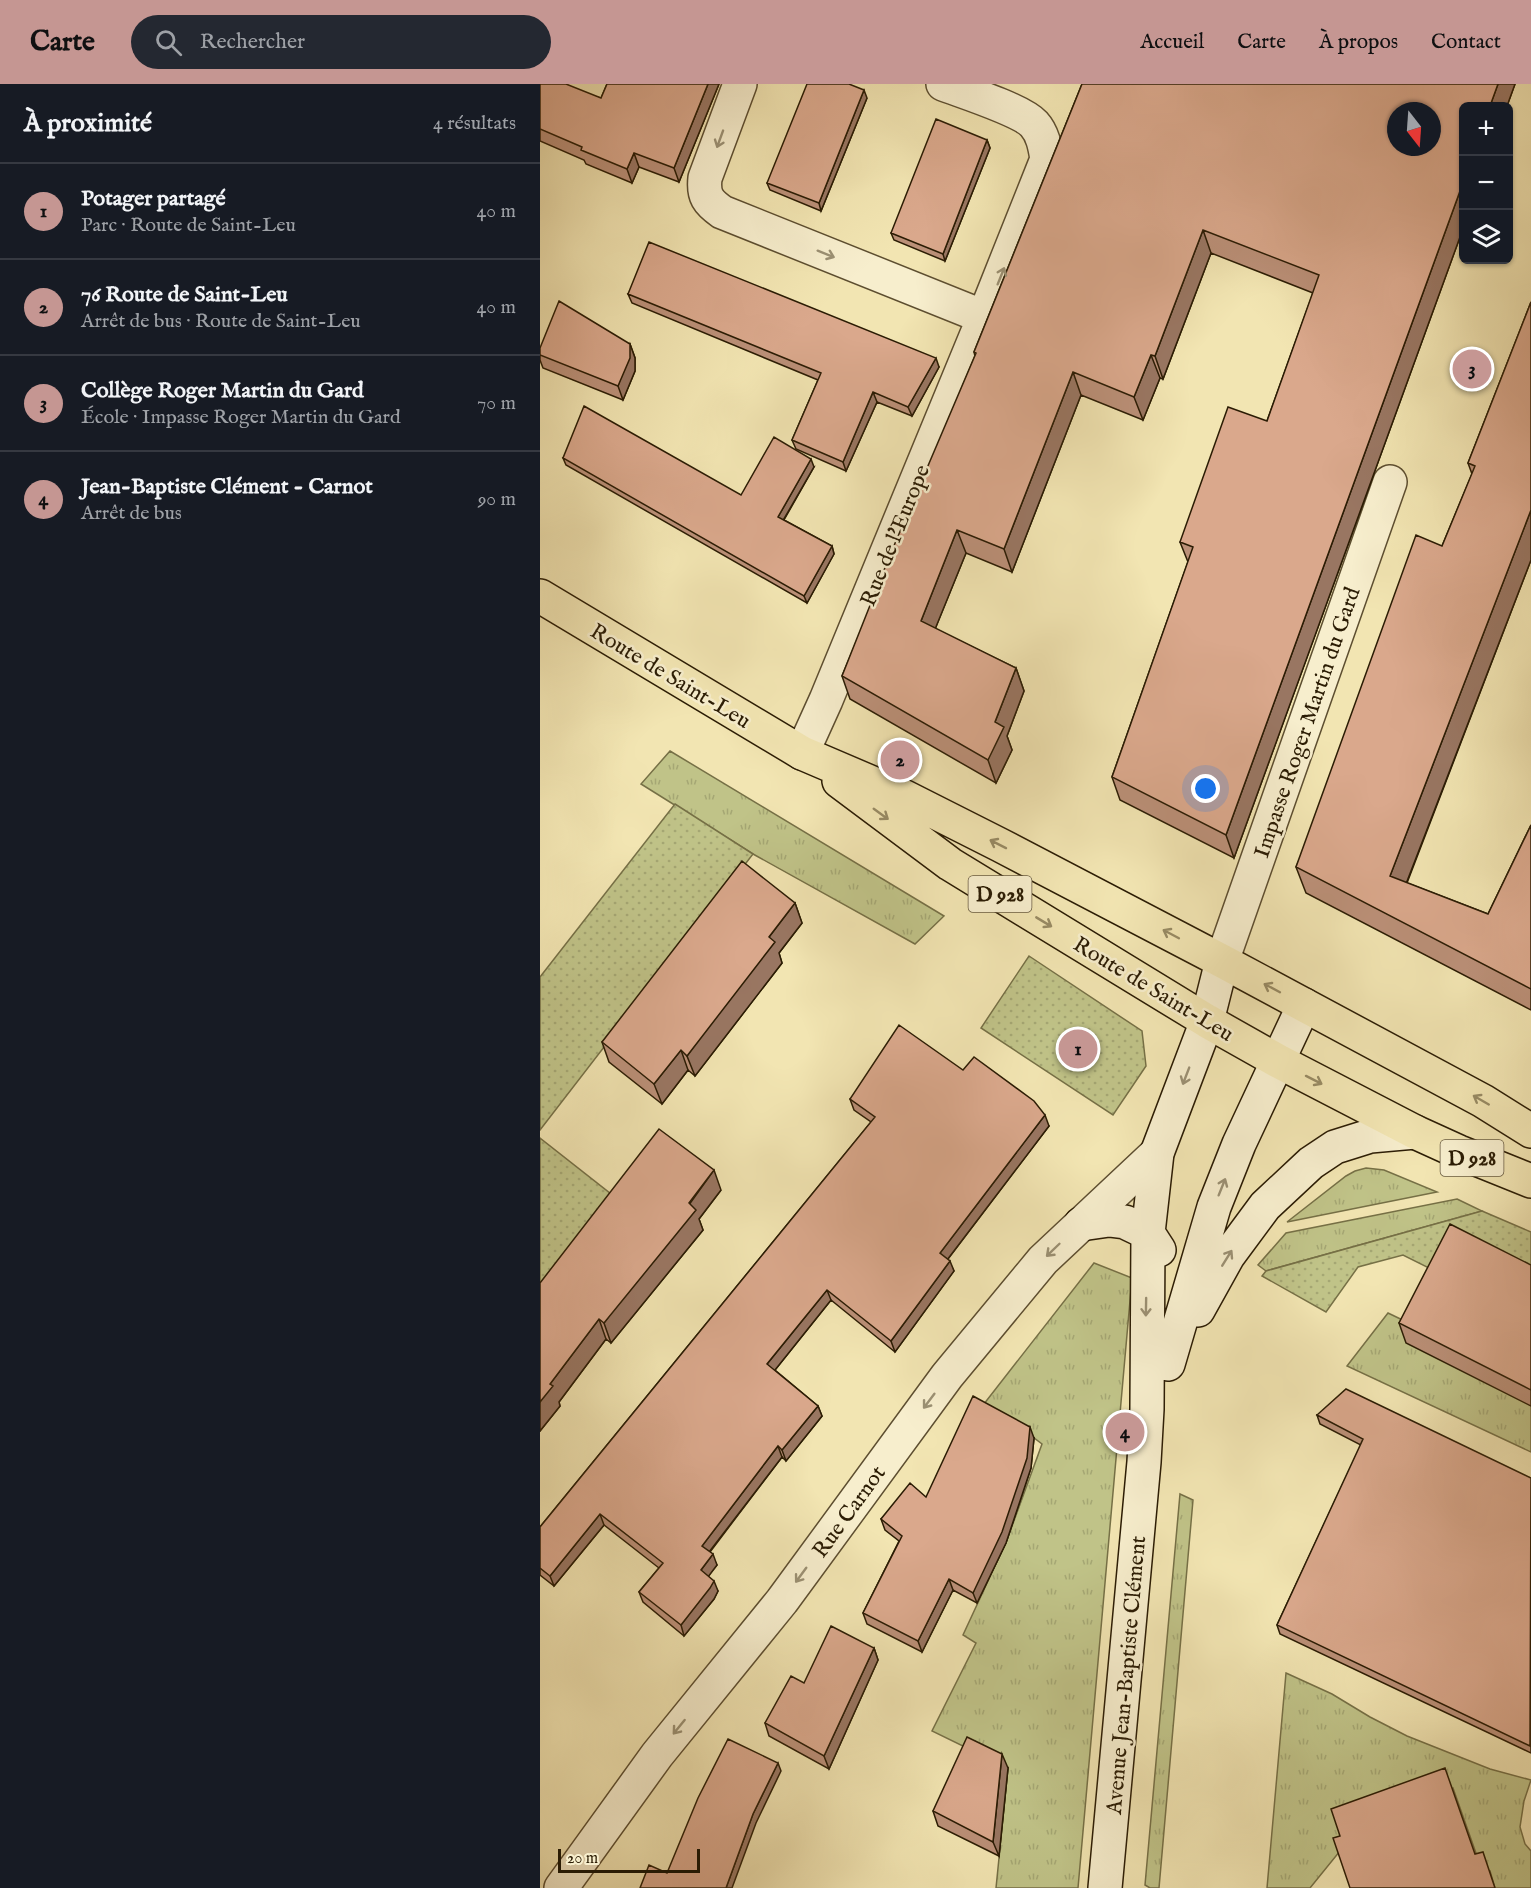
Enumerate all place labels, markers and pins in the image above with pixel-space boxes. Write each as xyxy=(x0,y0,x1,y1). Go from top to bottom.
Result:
pin: 3 xyxy=(1452,346,1492,392)
pin: 2 xyxy=(880,738,920,782)
pin: 1 xyxy=(1058,1026,1098,1072)
pin: 4 xyxy=(1106,1410,1144,1454)

